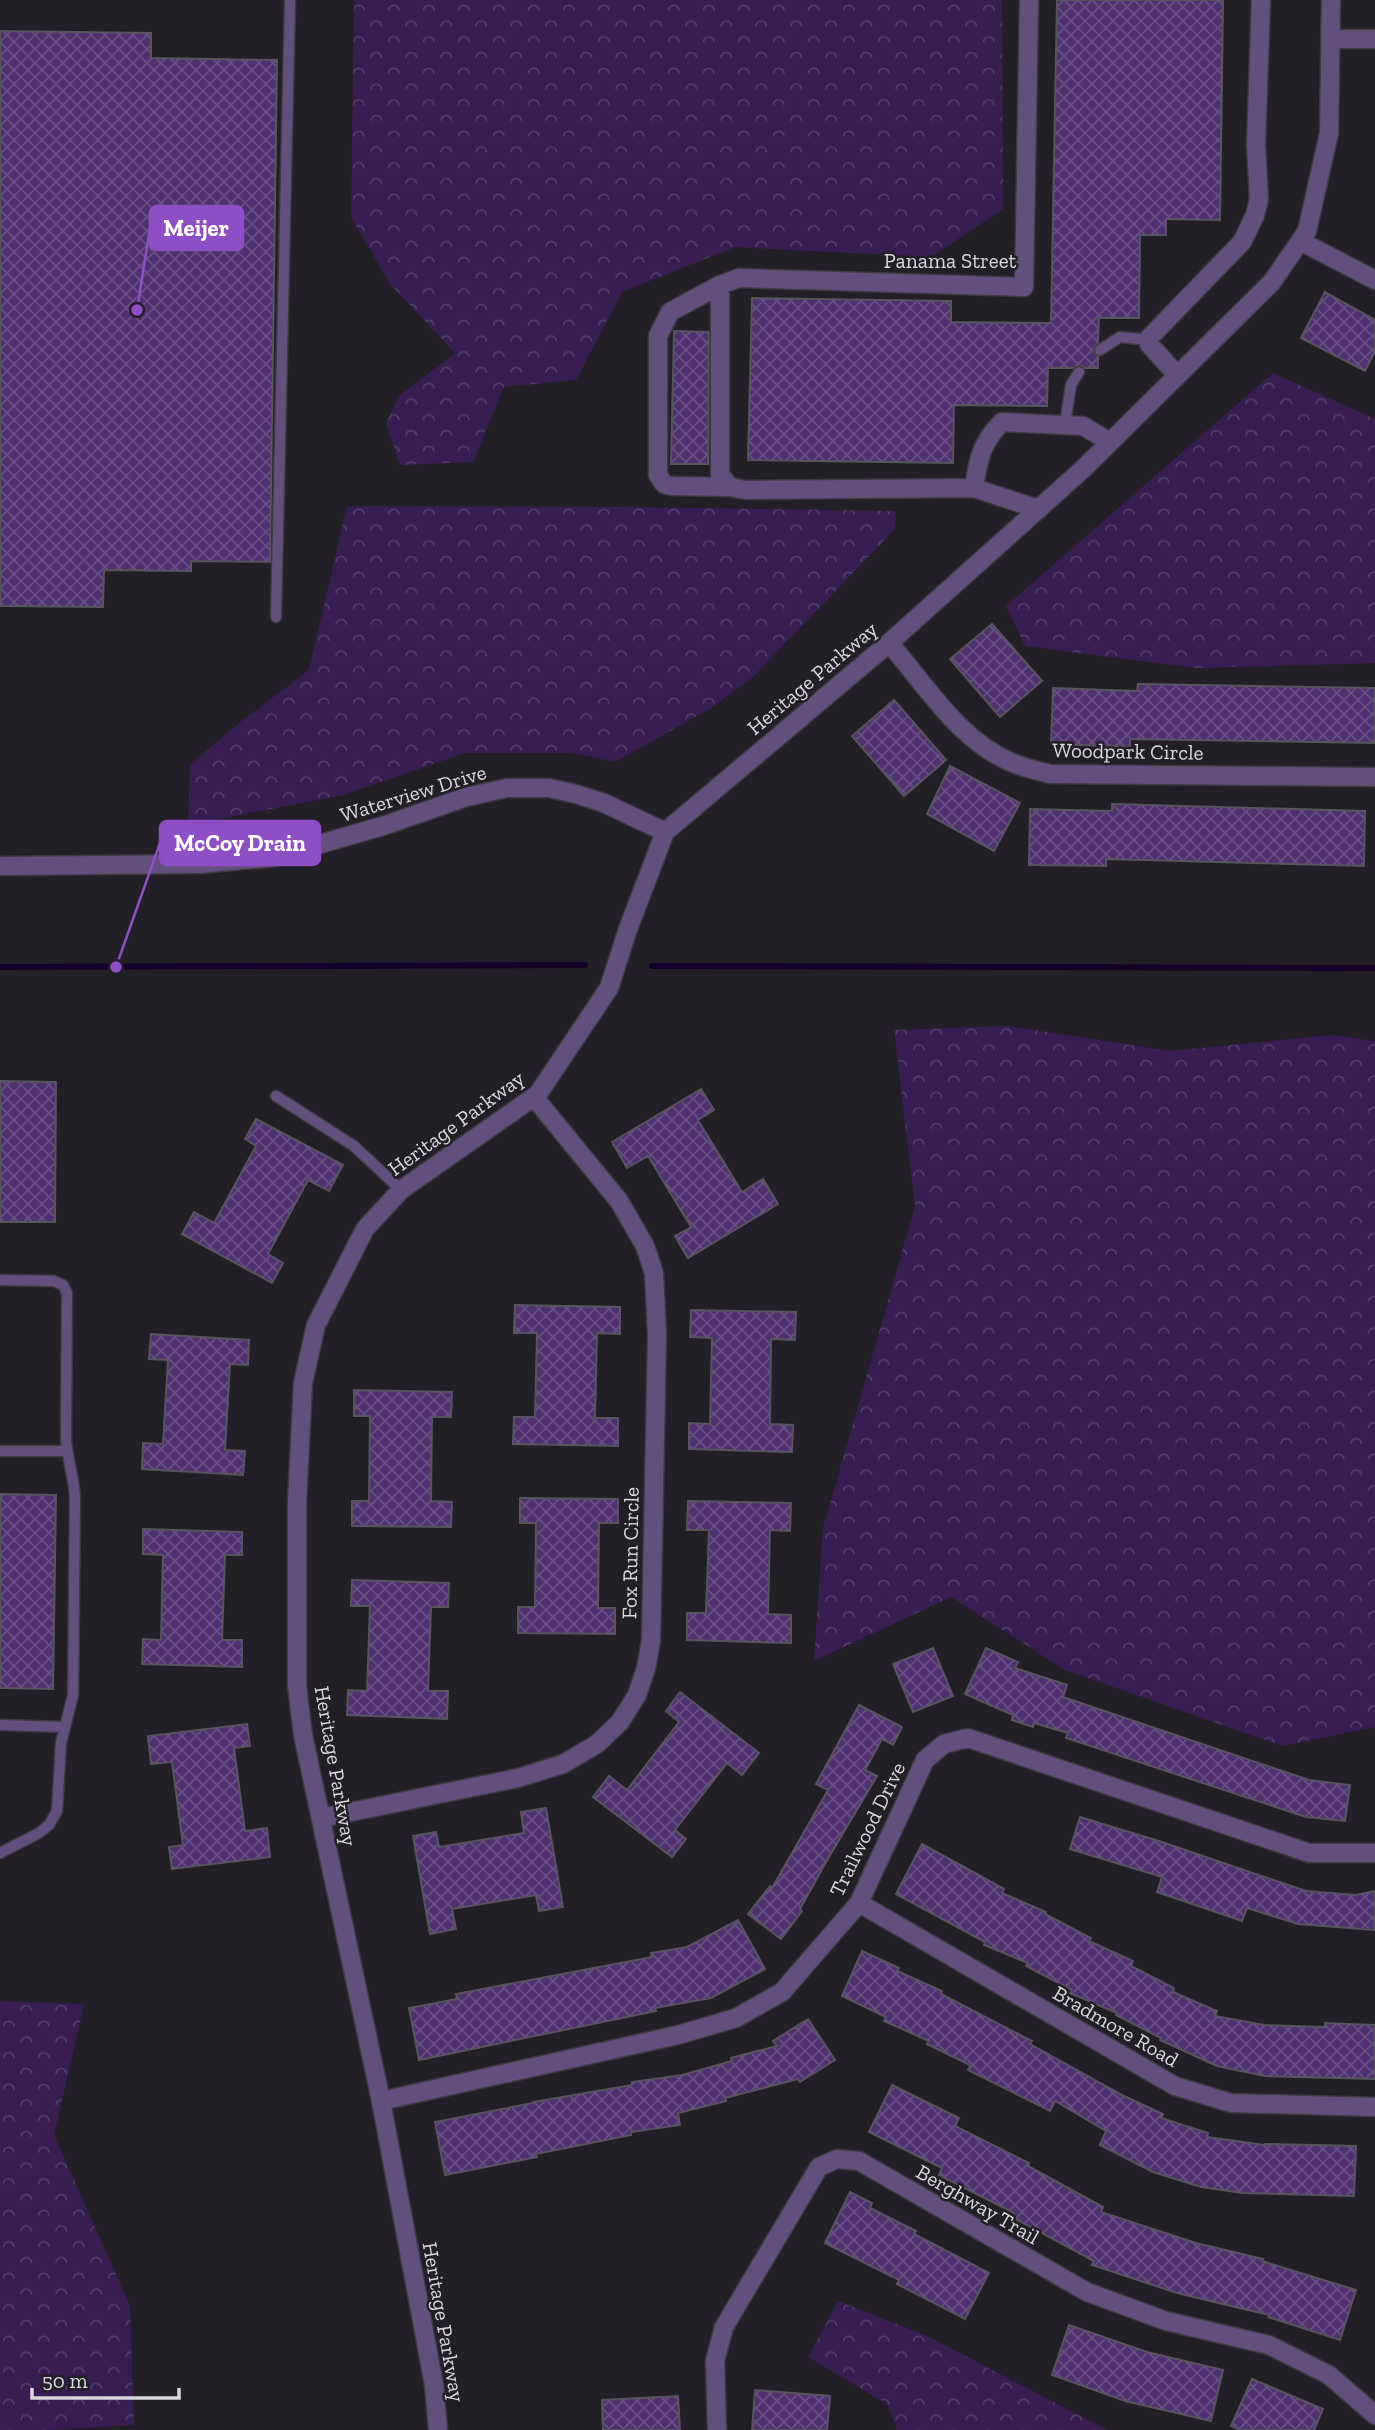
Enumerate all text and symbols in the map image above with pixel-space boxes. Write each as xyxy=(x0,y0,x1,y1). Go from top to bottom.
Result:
callout: Meijer xyxy=(150,206,243,250)
text: Meijer xyxy=(163,214,229,242)
street label: Panama Street xyxy=(884,248,1017,273)
street label: Heritage Parkway xyxy=(742,616,882,740)
street label: Woodpark Circle xyxy=(1052,737,1204,765)
street label: Waterview Drive xyxy=(337,759,489,827)
callout: McCoy Drain xyxy=(160,821,320,865)
text: McCoy Drain xyxy=(174,829,306,857)
street label: Heritage Parkway xyxy=(383,1065,529,1181)
street label: Fox Run Circle xyxy=(616,1487,644,1619)
street label: Heritage Parkway xyxy=(310,1684,362,1848)
street label: Trailwood Drive xyxy=(824,1758,910,1900)
street label: Bradmore Road xyxy=(1049,1980,1184,2072)
street label: Berghway Trail xyxy=(912,2159,1044,2249)
street label: Heritage Parkway xyxy=(418,2240,470,2404)
scale bar xyxy=(32,2356,178,2400)
text: 50 m xyxy=(42,2368,88,2393)

